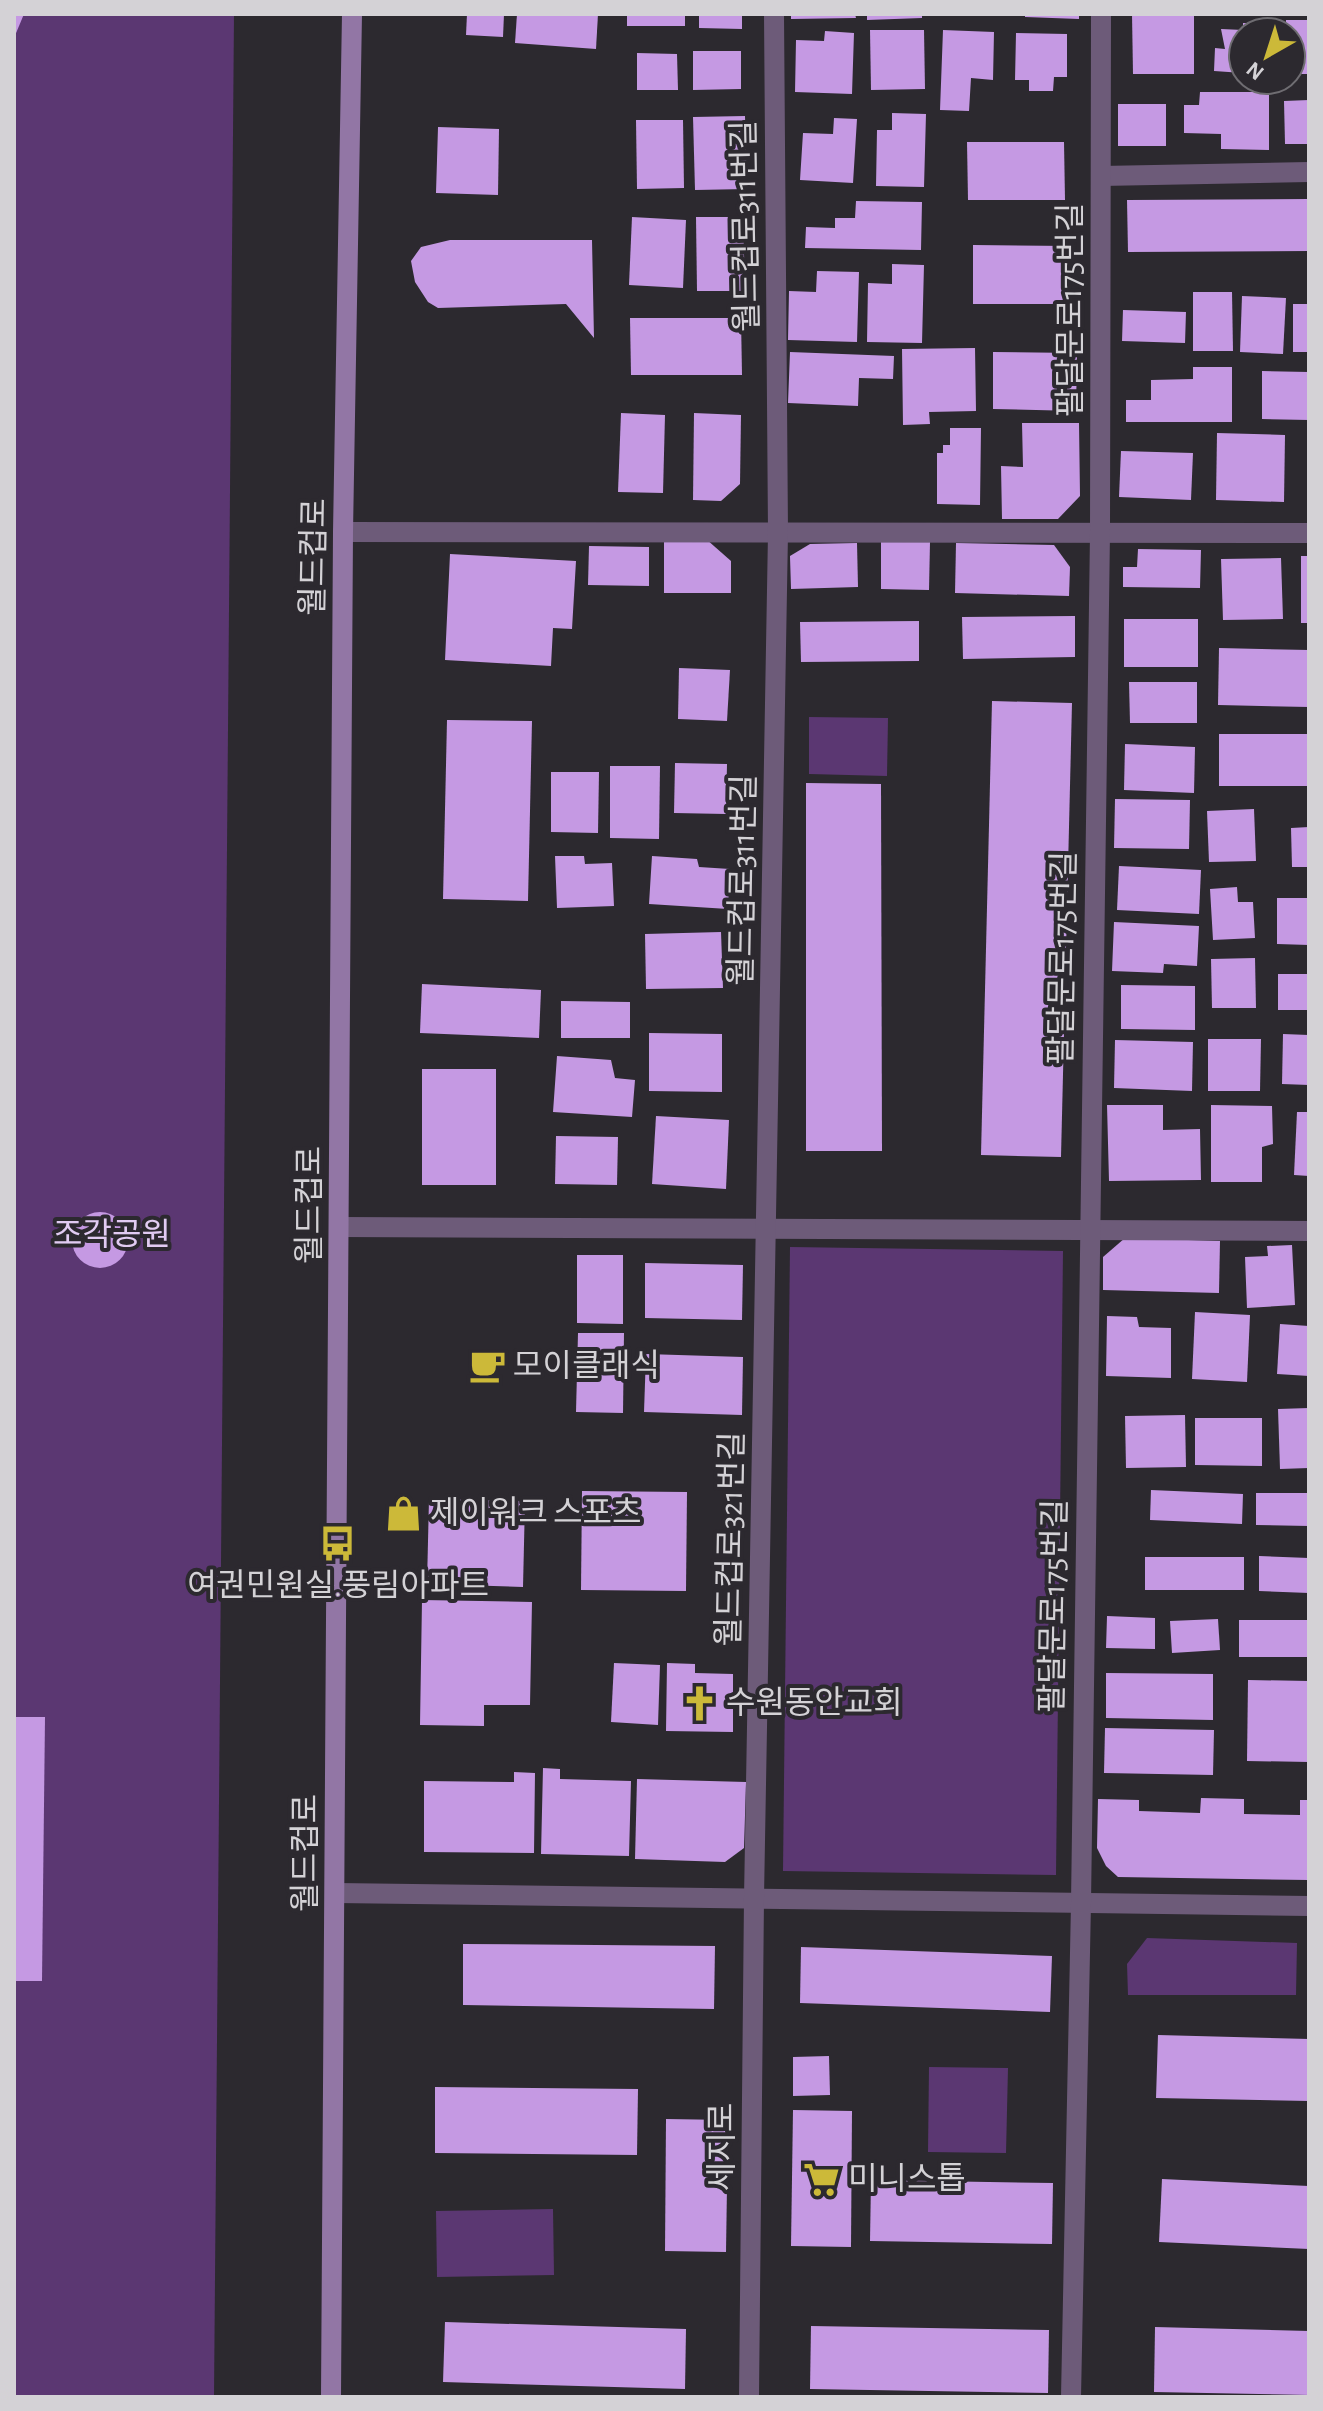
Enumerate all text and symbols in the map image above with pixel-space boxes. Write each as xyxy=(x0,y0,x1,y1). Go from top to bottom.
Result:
north arrow xyxy=(1227,16,1307,96)
text: N xyxy=(1242,57,1268,84)
street label: 월드컵로311번길 xyxy=(727,120,764,332)
street label: 팔달문로175번길 xyxy=(1054,203,1087,417)
street label: 월드컵로 xyxy=(296,498,331,616)
street label: 월드컵로311번길 xyxy=(724,774,761,986)
street label: 팔달문로175번길 xyxy=(1044,851,1081,1065)
street label: 월드컵로 xyxy=(293,1146,326,1264)
park label: 조각공원 xyxy=(53,1218,171,1251)
cafe icon: 모이클래식 xyxy=(468,1347,506,1385)
place label: 모이클래식 xyxy=(513,1349,660,1382)
street label: 월드컵로321번길 xyxy=(712,1431,749,1647)
shop icon: 제이워크 스포츠 xyxy=(385,1494,423,1532)
place label: 제이워크 스포츠 xyxy=(430,1496,641,1529)
street label: 팔달문로175번길 xyxy=(1035,1499,1072,1713)
bus stop icon: 여권민원실.풍림아파트 xyxy=(319,1525,357,1563)
place label: 여권민원실.풍림아파트 xyxy=(187,1569,489,1602)
church icon: 수원동안교회 xyxy=(681,1684,719,1722)
place label: 수원동안교회 xyxy=(726,1686,903,1719)
street label: 월드컵로 xyxy=(289,1794,322,1912)
street label: 세지로 xyxy=(706,2103,738,2191)
supermarket icon: 미니스톱 xyxy=(803,2160,841,2198)
place label: 미니스톱 xyxy=(848,2163,966,2195)

